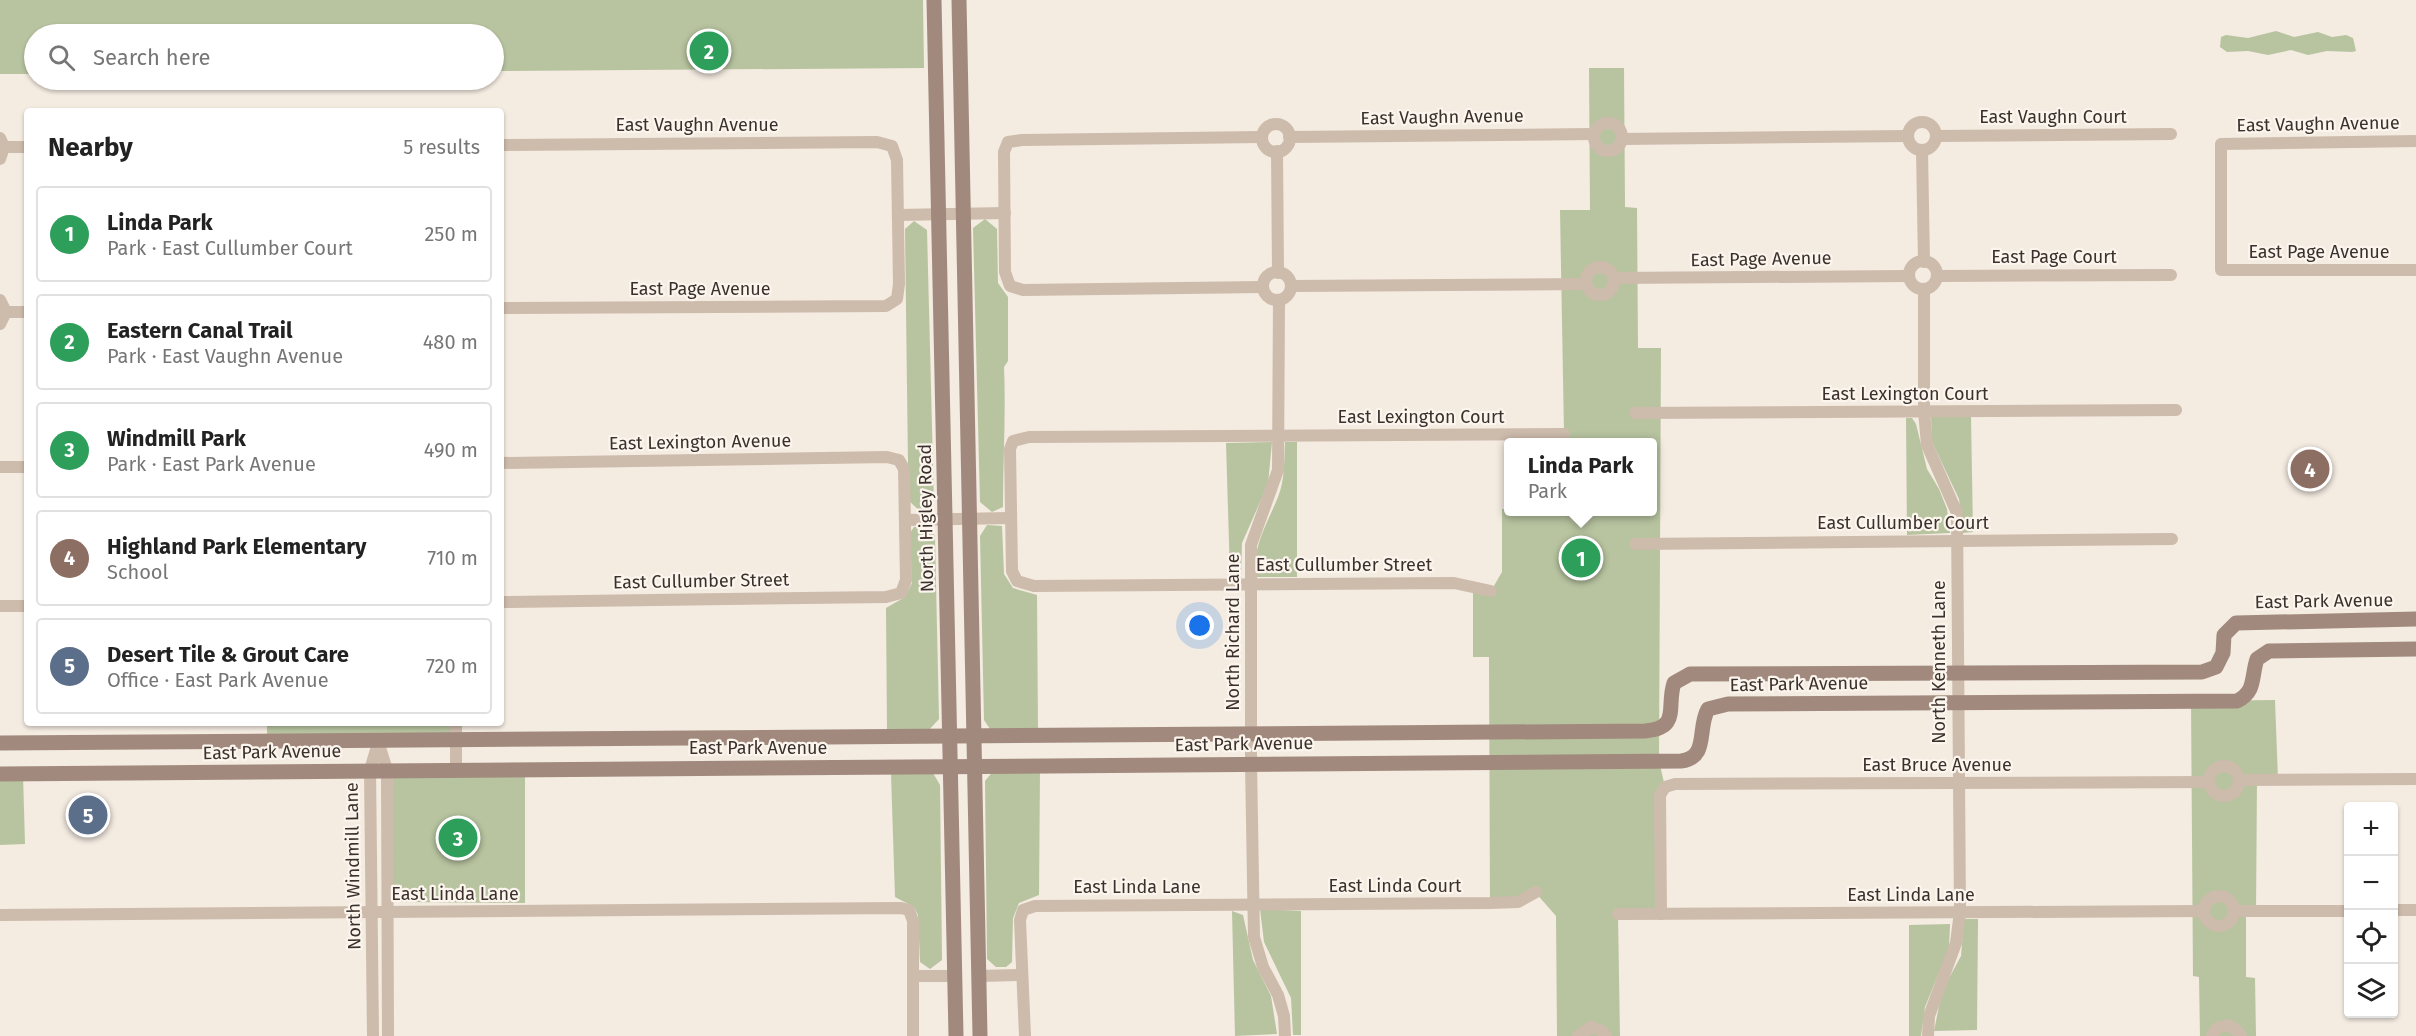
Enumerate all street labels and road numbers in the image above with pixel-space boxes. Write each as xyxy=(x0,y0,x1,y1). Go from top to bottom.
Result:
street label: East Vaughn Avenue xyxy=(1360,105,1524,129)
street label: East Vaughn Court xyxy=(1979,106,2127,128)
street label: East Vaughn Avenue xyxy=(2236,112,2400,136)
street label: East Vaughn Avenue xyxy=(615,114,779,136)
street label: East Page Avenue xyxy=(2248,241,2390,263)
street label: East Page Court xyxy=(1991,246,2117,268)
street label: East Page Avenue xyxy=(1690,247,1832,271)
street label: East Page Avenue xyxy=(629,278,771,300)
street label: East Lexington Court xyxy=(1822,383,1989,405)
street label: East Lexington Court xyxy=(1338,406,1505,428)
street label: East Lexington Avenue xyxy=(609,429,791,455)
street label: North Higley Road xyxy=(914,444,938,592)
street label: East Cullumber Court xyxy=(1817,512,1989,534)
street label: North Richard Lane xyxy=(1222,553,1244,711)
street label: East Cullumber Street xyxy=(1256,554,1433,576)
street label: East Cullumber Street xyxy=(613,568,790,594)
street label: North Kenneth Lane xyxy=(1928,580,1950,744)
street label: East Park Avenue xyxy=(2254,589,2394,613)
street label: East Park Avenue xyxy=(1729,672,1869,696)
street label: East Park Avenue xyxy=(1174,732,1314,756)
street label: East Park Avenue xyxy=(689,737,827,759)
street label: East Park Avenue xyxy=(202,740,342,764)
street label: East Bruce Avenue xyxy=(1862,754,2012,776)
street label: North Windmill Lane xyxy=(341,782,365,950)
street label: East Linda Court xyxy=(1329,875,1462,897)
street label: East Linda Lane xyxy=(1073,876,1201,898)
street label: East Linda Lane xyxy=(391,883,519,905)
street label: East Linda Lane xyxy=(1847,884,1975,906)

